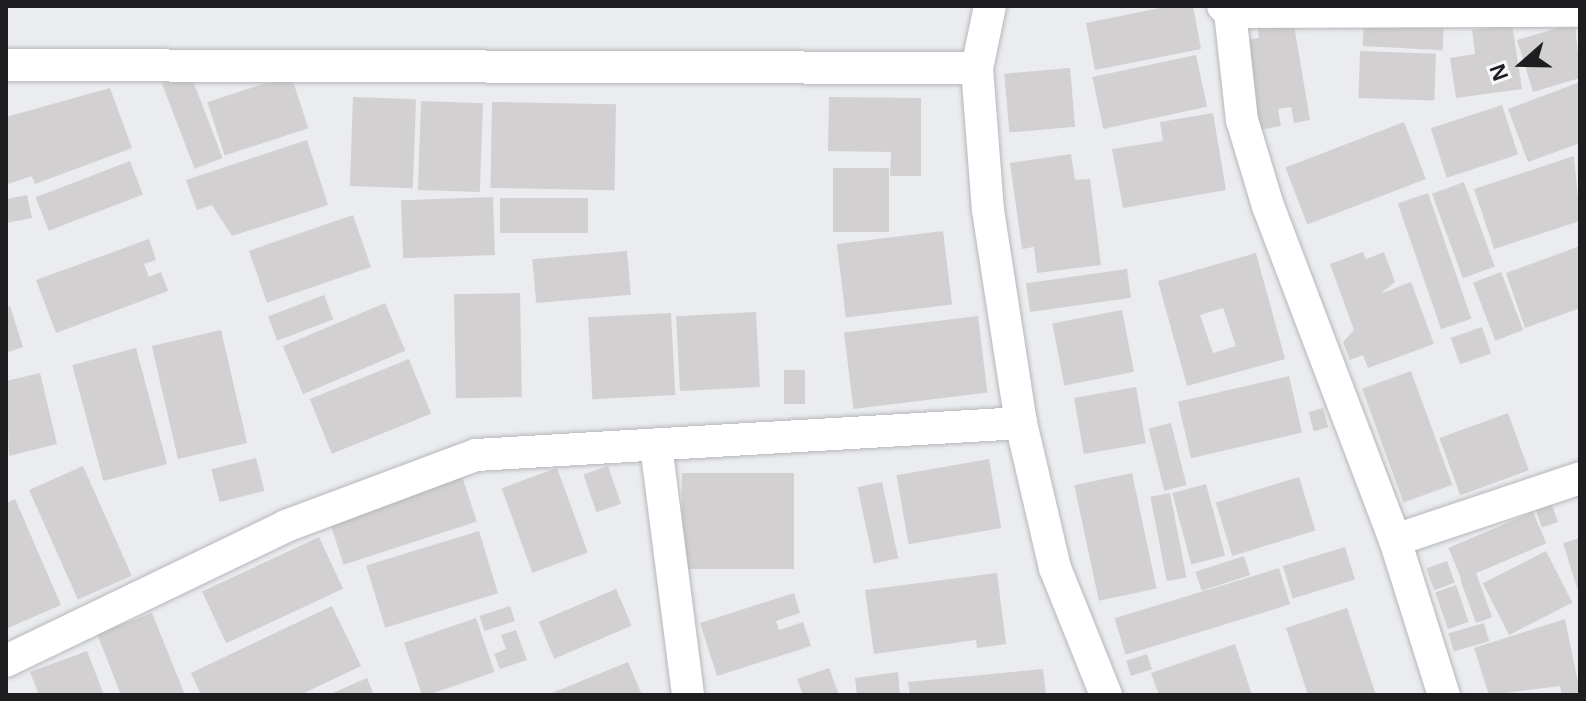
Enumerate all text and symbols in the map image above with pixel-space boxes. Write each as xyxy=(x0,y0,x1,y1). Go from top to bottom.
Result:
north arrow xyxy=(1482,24,1562,104)
text: N xyxy=(1485,61,1513,84)

